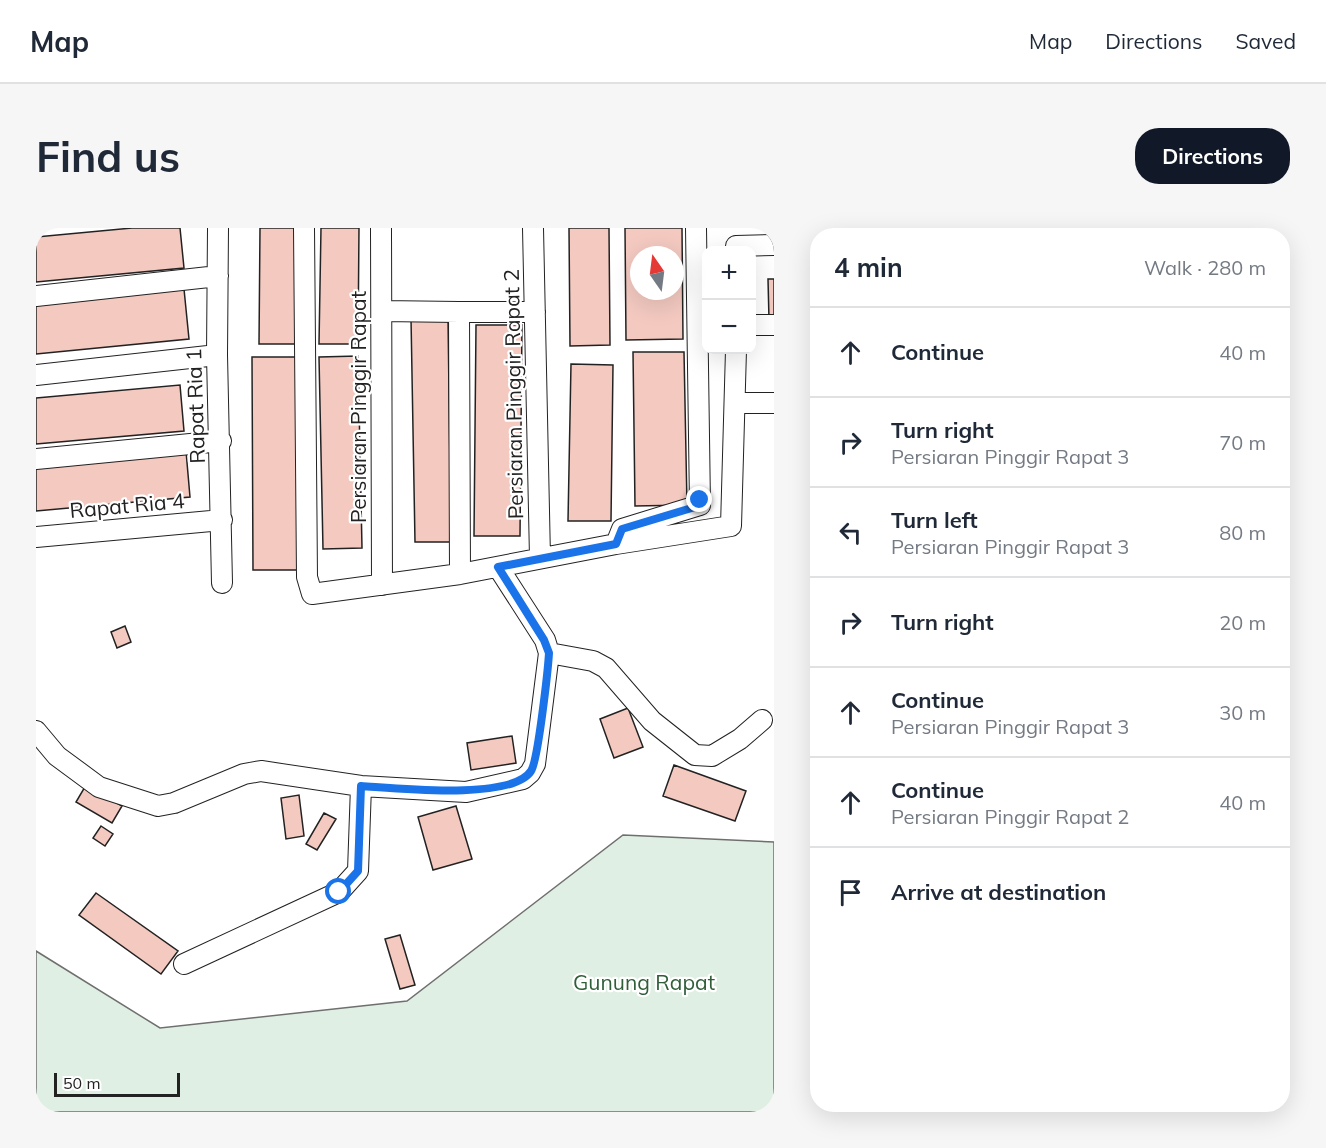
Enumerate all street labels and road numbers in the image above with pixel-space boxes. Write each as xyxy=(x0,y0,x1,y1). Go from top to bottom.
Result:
street label: Persiaran Pinggir Rapat 2 xyxy=(498,269,528,519)
street label: Persiaran Pinggir Rapat xyxy=(345,291,371,523)
street label: Rapat Ria 1 xyxy=(180,348,210,464)
street label: Rapat Ria 4 xyxy=(68,487,186,523)

